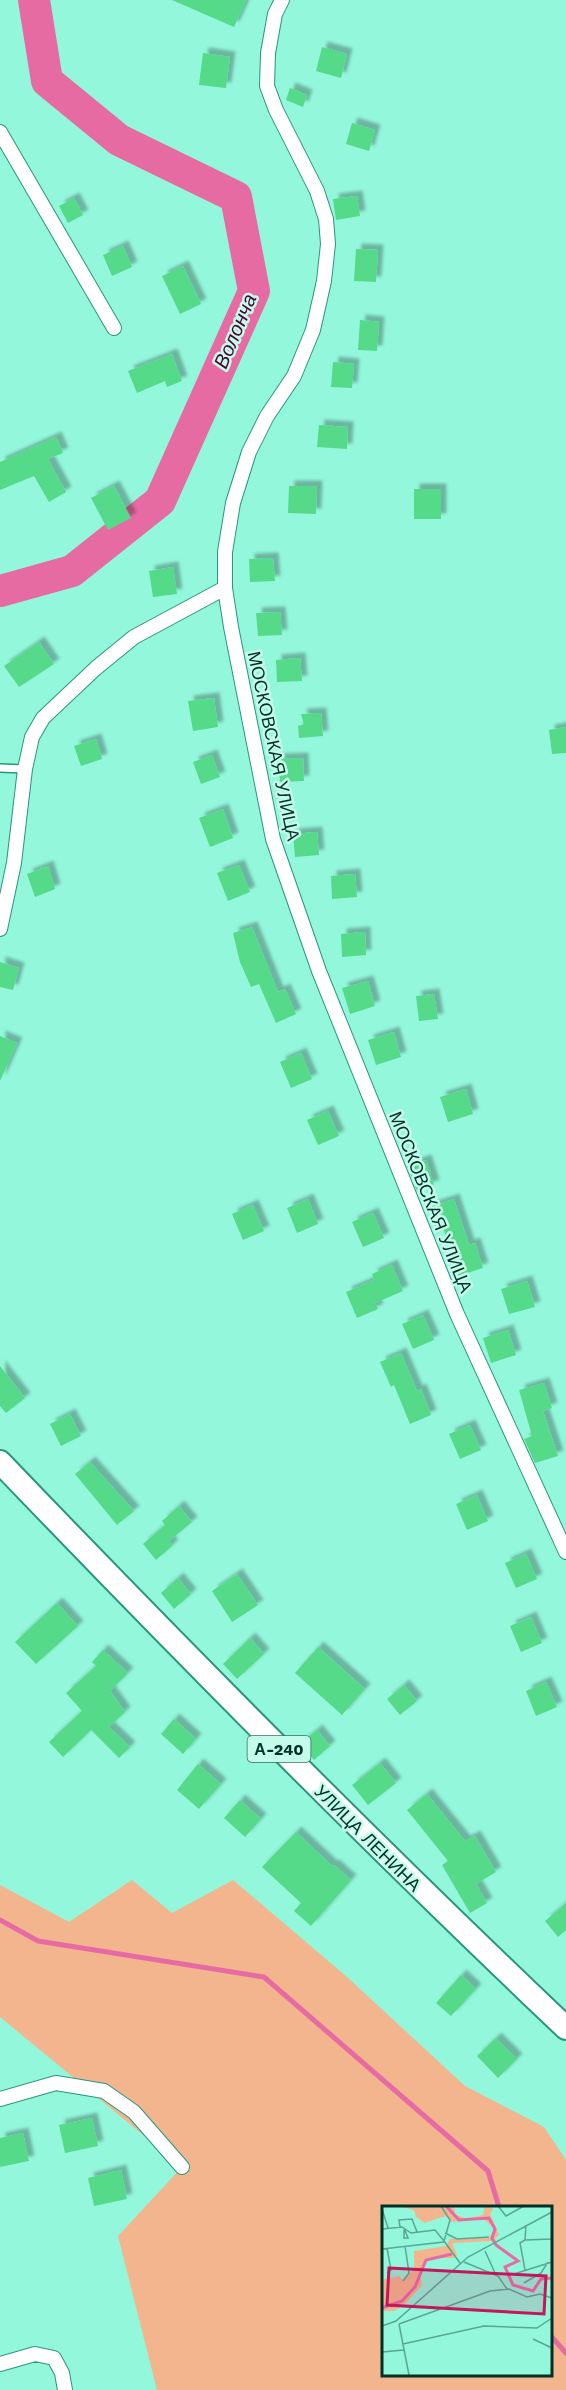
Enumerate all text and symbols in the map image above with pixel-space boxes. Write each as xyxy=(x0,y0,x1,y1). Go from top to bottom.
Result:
water label: Волонча xyxy=(209,290,261,372)
street label: МОСКОВСКАЯ УЛИЦА xyxy=(244,649,304,843)
street label: МОСКОВСКАЯ УЛИЦА xyxy=(385,1108,477,1296)
road number: А-240 xyxy=(248,1736,310,1762)
street label: УЛИЦА ЛЕНИНА xyxy=(310,1780,426,1896)
inset map xyxy=(382,2206,551,2375)

